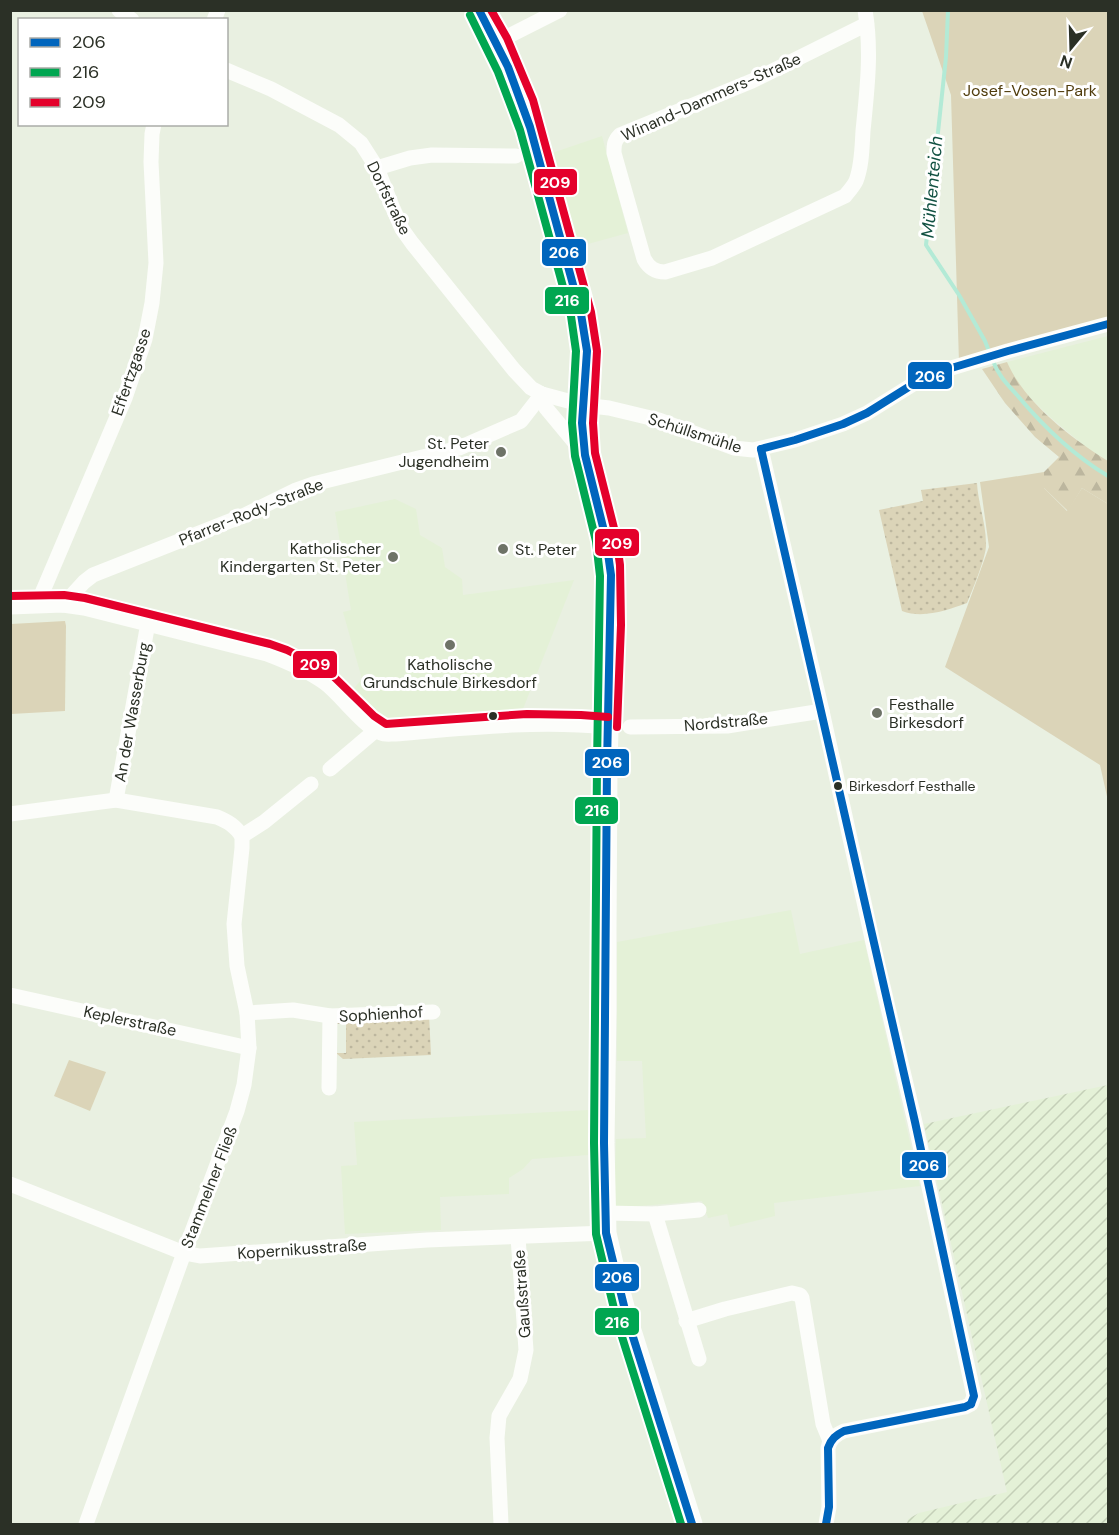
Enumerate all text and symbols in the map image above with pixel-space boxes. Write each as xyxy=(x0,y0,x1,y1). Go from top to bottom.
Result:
legend xyxy=(18,18,228,126)
north arrow xyxy=(1041,18,1101,78)
text: 206 xyxy=(72,30,106,54)
street label: Winand-Dammers-Straße xyxy=(618,48,804,146)
text: N xyxy=(1057,50,1075,74)
text: 216 xyxy=(72,60,99,84)
park label: Josef-Vosen-Park xyxy=(963,80,1097,101)
text: 209 xyxy=(72,90,106,114)
water label: Mühlenteich xyxy=(916,135,948,239)
street label: Dorfstraße xyxy=(362,158,416,238)
line badge: 209 xyxy=(533,168,578,196)
text: 209 xyxy=(540,172,570,193)
line badge: 206 xyxy=(541,238,587,267)
text: 206 xyxy=(549,242,579,263)
line badge: 216 xyxy=(544,286,590,315)
text: 216 xyxy=(554,290,580,311)
street label: Effertzgasse xyxy=(106,326,156,418)
line badge: 206 xyxy=(907,361,953,390)
text: 206 xyxy=(915,366,945,387)
street label: Schüllsmühle xyxy=(646,408,744,458)
place label: St. Peter Jugendheim xyxy=(399,433,489,472)
marker: St. Peter Jugendheim xyxy=(494,445,508,459)
street label: Pfarrer-Rody-Straße xyxy=(176,473,326,551)
line badge: 209 xyxy=(594,528,640,557)
text: 209 xyxy=(602,533,632,554)
place label: Katholischer Kindergarten St. Peter xyxy=(220,538,381,577)
place label: St. Peter xyxy=(515,539,577,560)
marker: St. Peter xyxy=(496,542,510,556)
marker: Katholischer Kindergarten St. Peter xyxy=(386,550,400,564)
marker: Katholische Grundschule Birkesdorf xyxy=(443,638,457,652)
street label: An der Wasserburg xyxy=(109,640,155,784)
line badge: 209 xyxy=(292,650,338,679)
text: 209 xyxy=(300,654,330,675)
place label: Katholische Grundschule Birkesdorf xyxy=(363,654,537,693)
place label: Festhalle Birkesdorf xyxy=(889,694,964,733)
marker: Festhalle Birkesdorf xyxy=(870,706,884,720)
street label: Nordstraße xyxy=(683,708,769,736)
unlabelled marker xyxy=(487,710,499,722)
line badge: 206 xyxy=(584,748,630,777)
text: 206 xyxy=(592,752,622,773)
place label: Birkesdorf Festhalle xyxy=(849,777,976,795)
marker: Birkesdorf Festhalle xyxy=(832,780,844,792)
line badge: 216 xyxy=(574,796,619,825)
text: 216 xyxy=(584,800,610,821)
street label: Keplerstraße xyxy=(82,1001,178,1041)
street label: Sophienhof xyxy=(338,1001,424,1027)
street label: Stammelner Fließ xyxy=(176,1123,242,1251)
line badge: 206 xyxy=(901,1151,947,1179)
text: 206 xyxy=(909,1155,939,1176)
street label: Kopernikusstraße xyxy=(237,1234,367,1264)
street label: Gaußstraße xyxy=(508,1249,536,1339)
line badge: 206 xyxy=(594,1263,640,1292)
text: 206 xyxy=(602,1267,632,1288)
line badge: 216 xyxy=(594,1307,640,1336)
text: 216 xyxy=(604,1312,630,1333)

